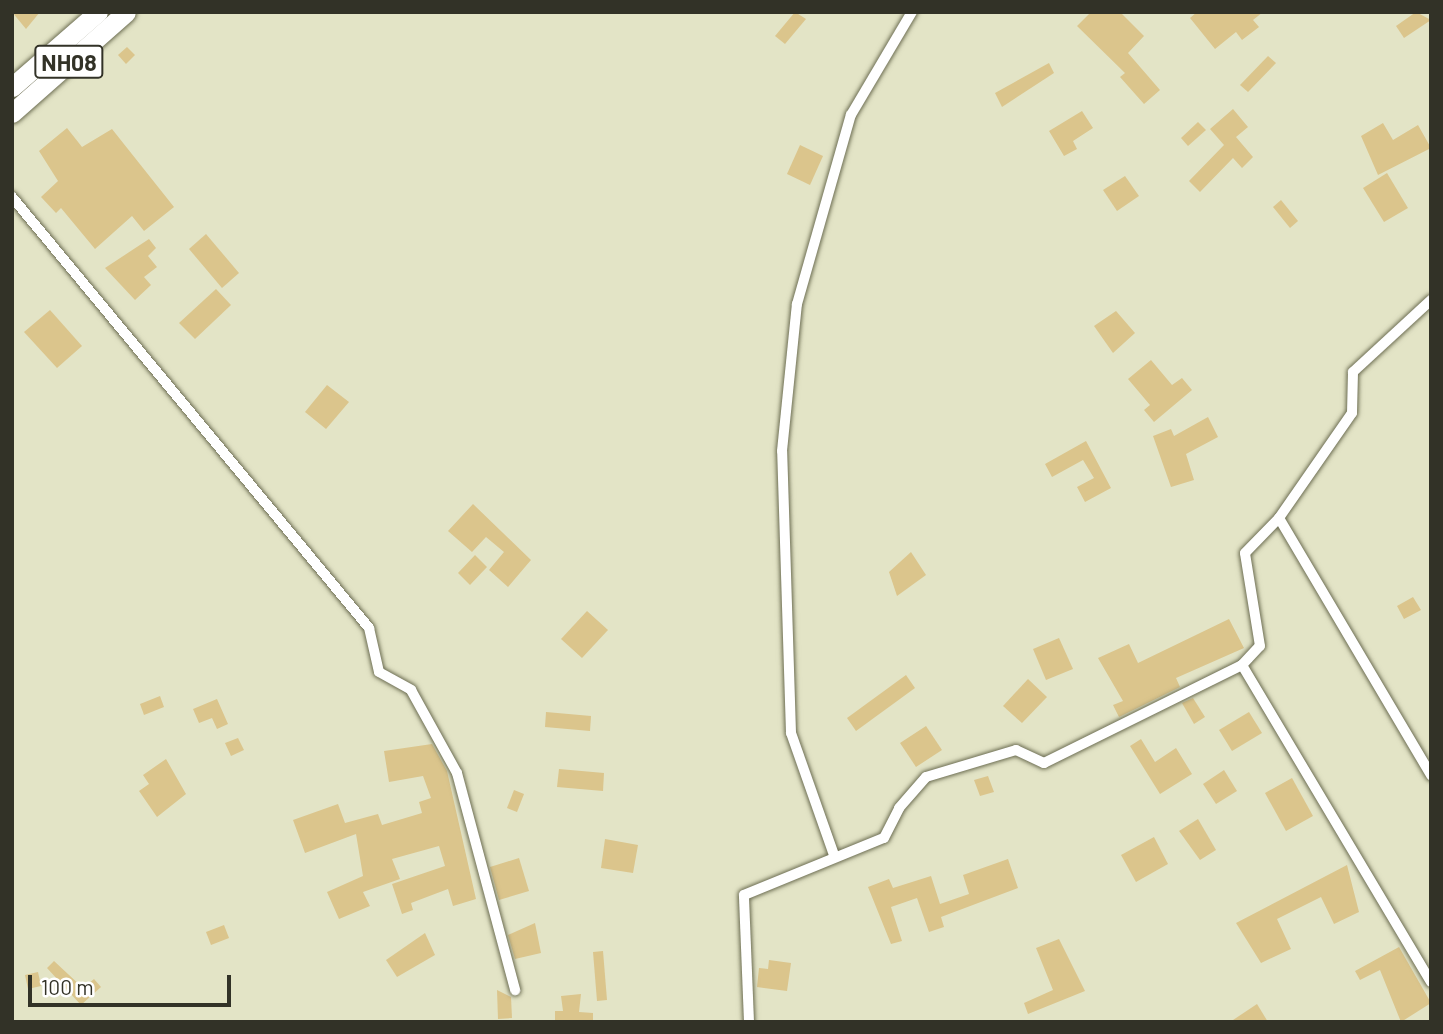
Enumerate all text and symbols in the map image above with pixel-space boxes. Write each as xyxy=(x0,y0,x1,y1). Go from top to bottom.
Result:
road number: NH08 xyxy=(34,43,104,82)
scale bar xyxy=(32,960,234,1004)
text: 100 m xyxy=(41,974,94,999)

